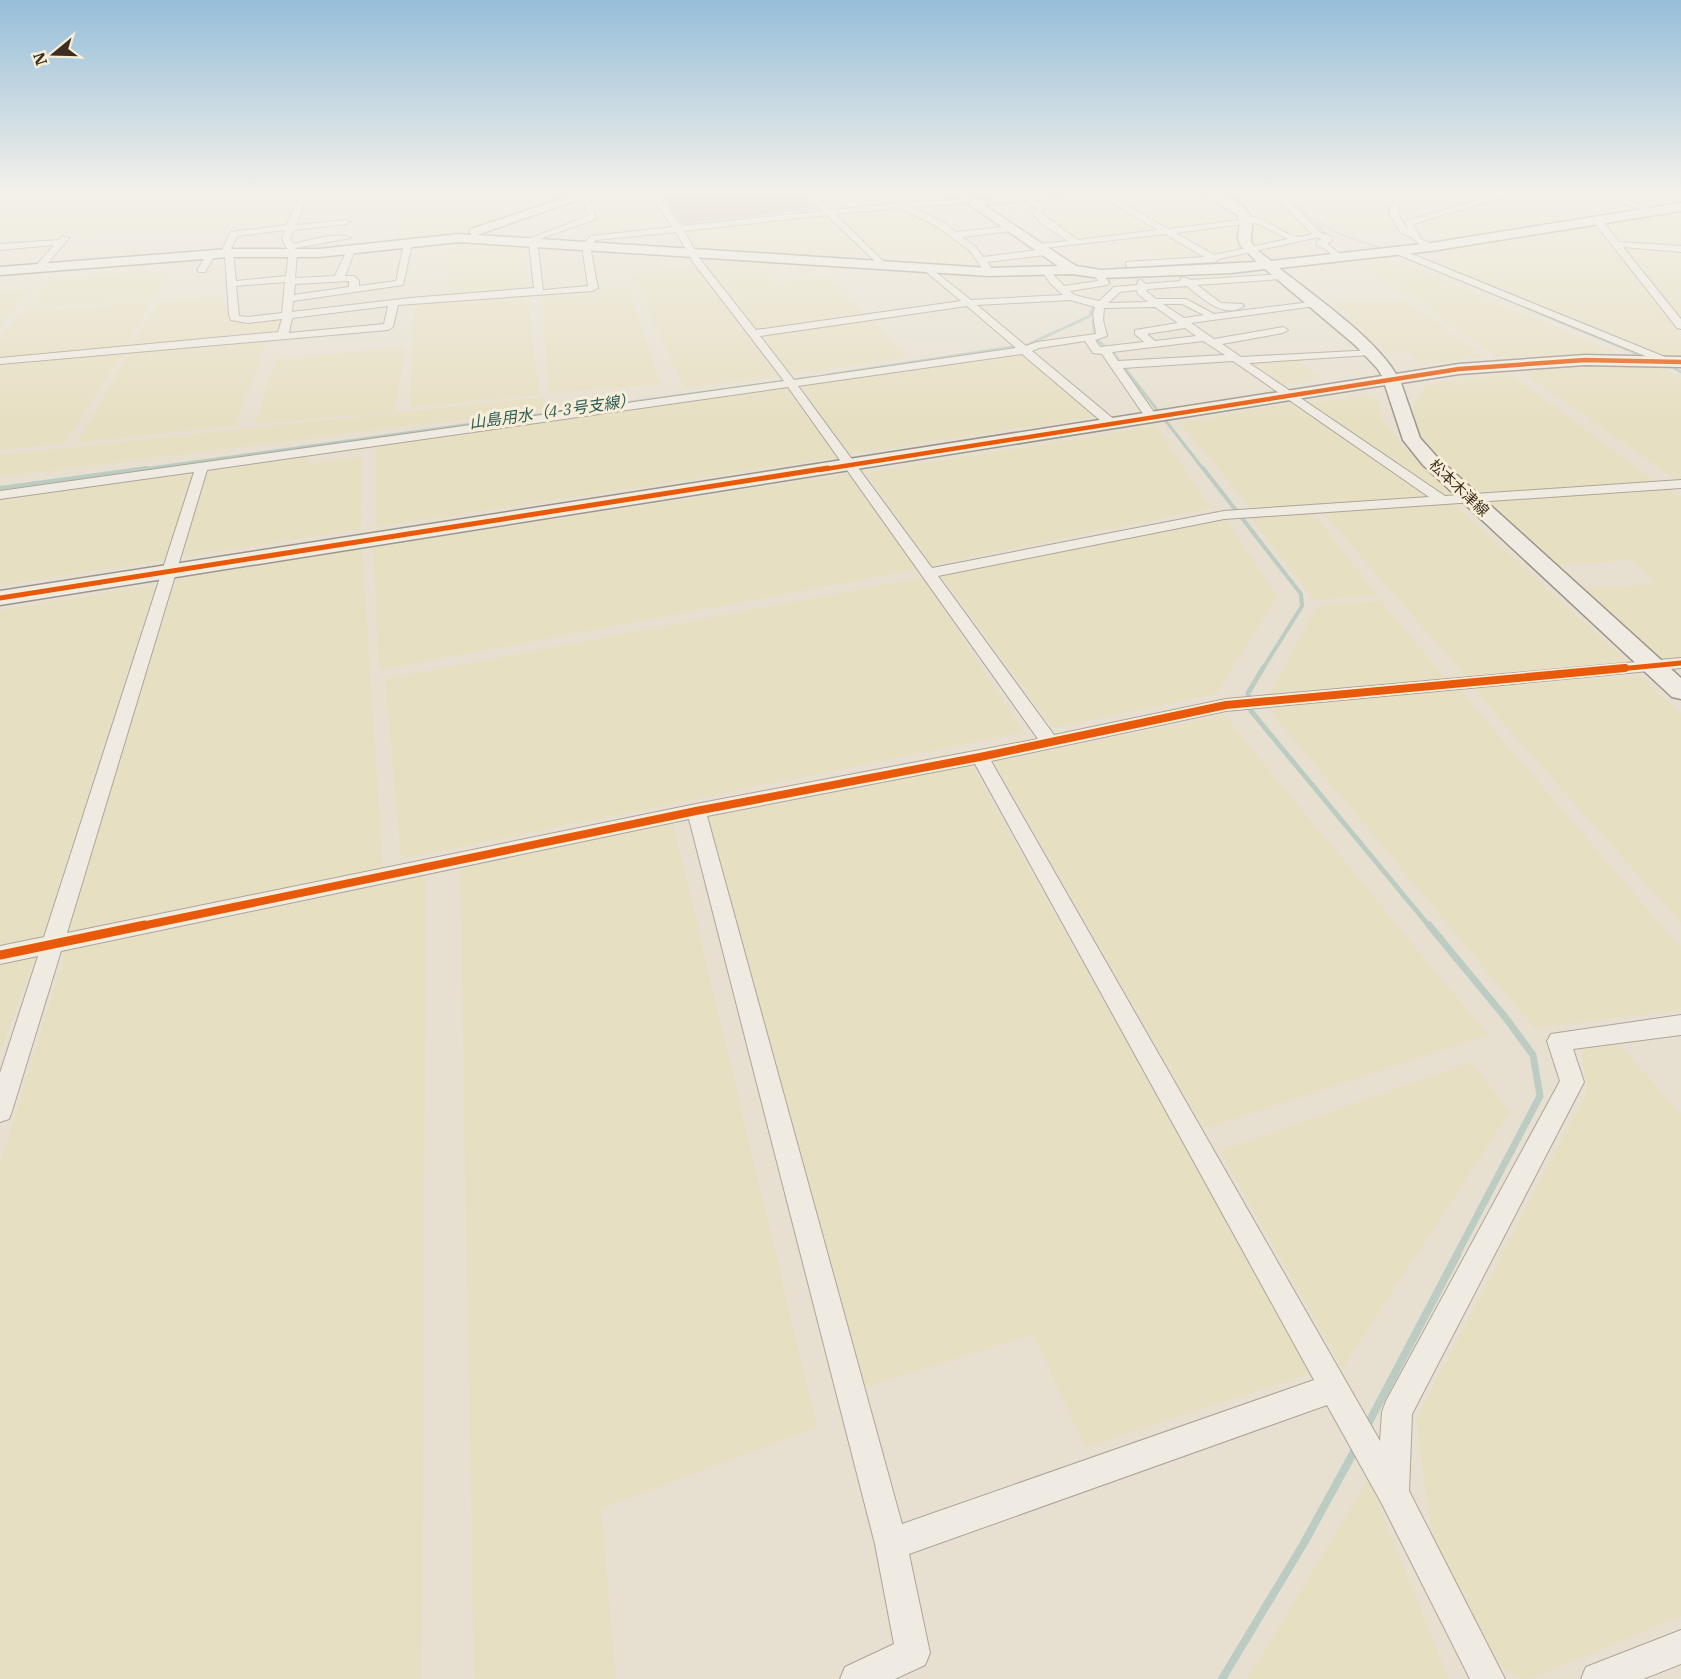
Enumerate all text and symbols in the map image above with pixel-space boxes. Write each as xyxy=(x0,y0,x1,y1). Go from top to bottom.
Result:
north arrow xyxy=(24,24,84,84)
text: N xyxy=(28,50,51,68)
water label: 山島用水（4-3号支線） xyxy=(468,389,636,433)
street label: 松本木津線 xyxy=(1425,455,1493,520)

